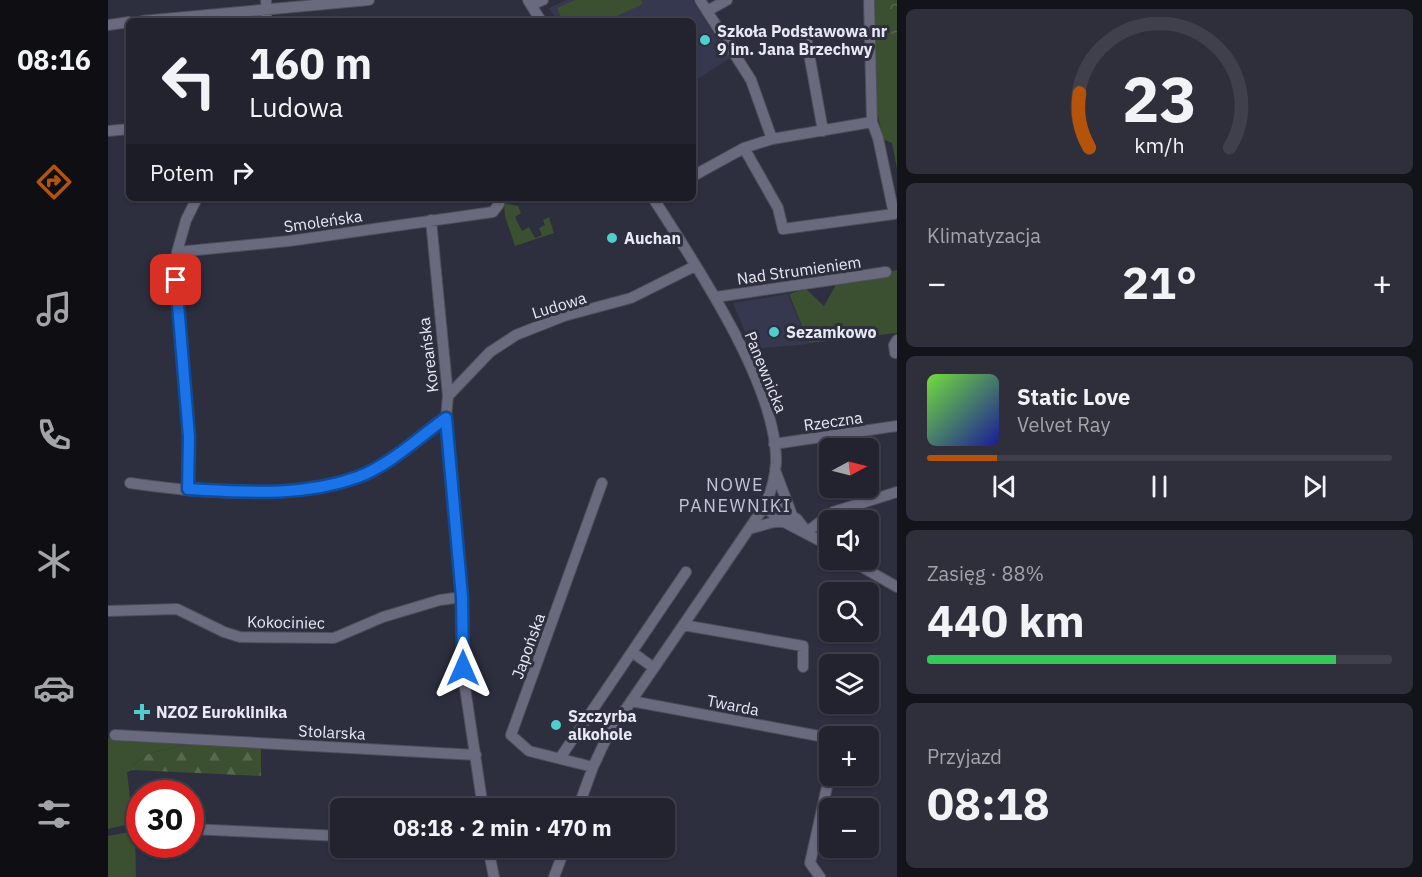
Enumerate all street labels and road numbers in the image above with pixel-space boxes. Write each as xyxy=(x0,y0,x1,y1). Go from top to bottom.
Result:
street label: Smoleńska xyxy=(282,206,364,236)
street label: Nad Strumieniem xyxy=(736,251,862,289)
street label: Ludowa xyxy=(529,287,589,323)
street label: Koreańska xyxy=(413,316,443,394)
street label: Panewnicka xyxy=(741,328,792,416)
street label: Rzeczna xyxy=(802,407,864,435)
street label: Japońska xyxy=(507,610,549,682)
street label: Kokociniec xyxy=(247,611,325,633)
street label: Twarda xyxy=(705,690,761,720)
street label: Stolarska xyxy=(298,720,367,744)

